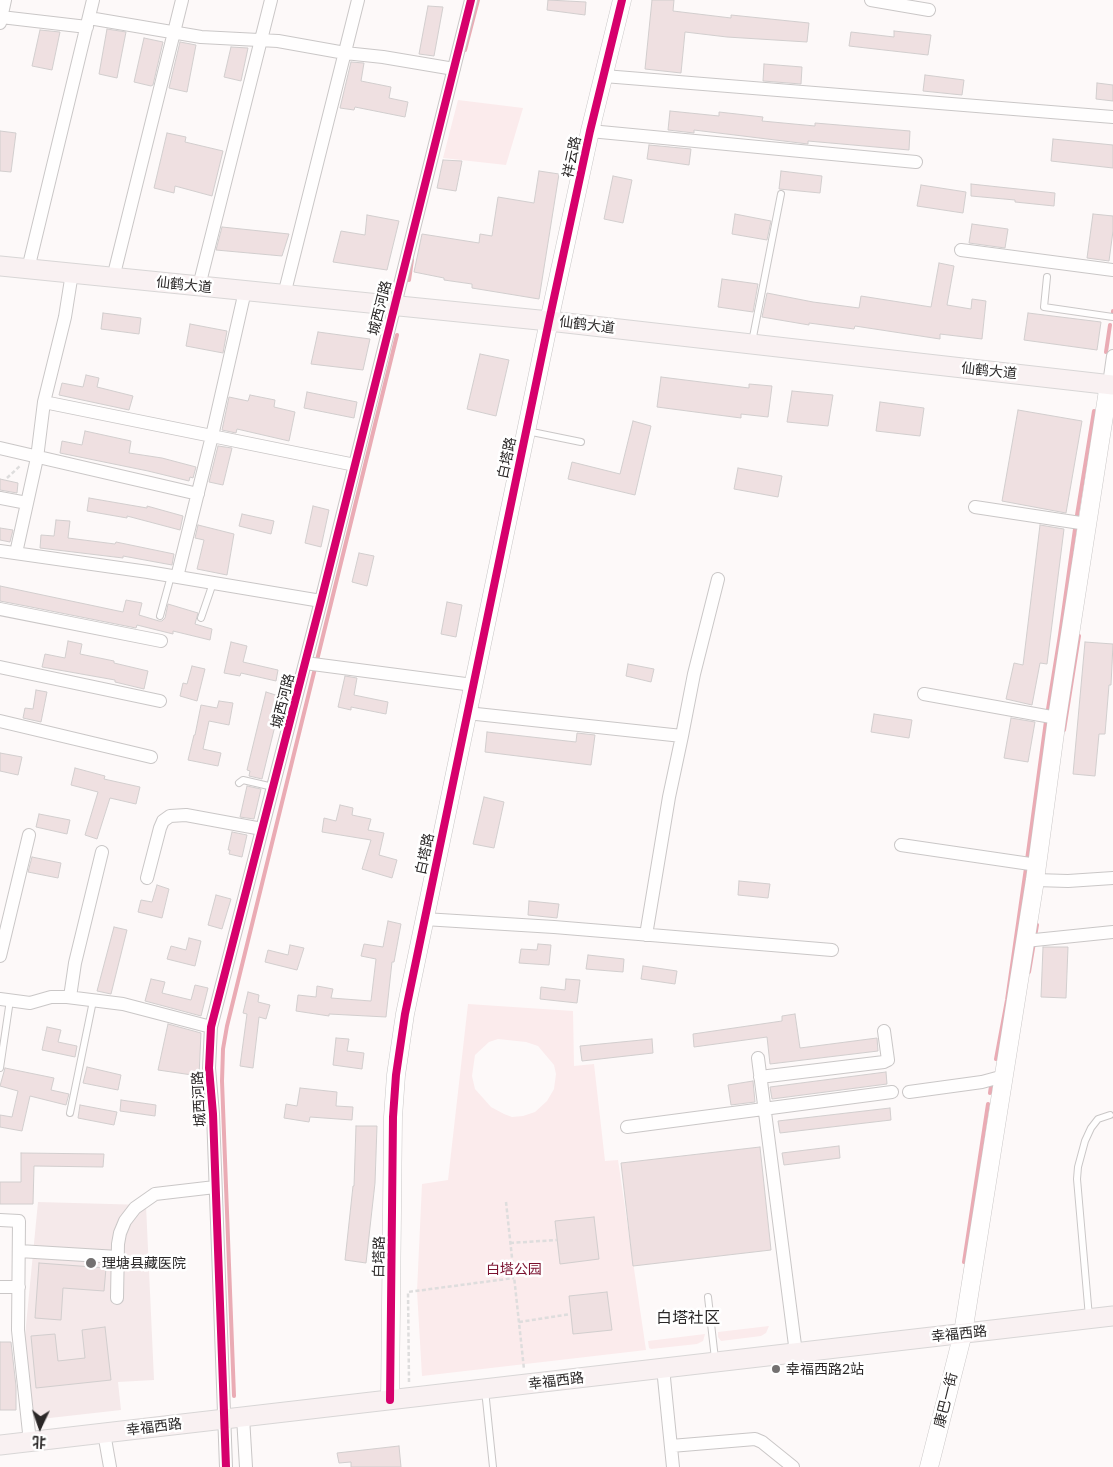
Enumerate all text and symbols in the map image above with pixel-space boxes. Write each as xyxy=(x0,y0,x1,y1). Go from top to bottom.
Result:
street label: 祥云路 xyxy=(559,135,585,179)
street label: 仙鹤大道 xyxy=(155,274,213,296)
street label: 城西河路 xyxy=(365,279,395,337)
street label: 仙鹤大道 xyxy=(558,313,616,337)
street label: 仙鹤大道 xyxy=(960,360,1018,382)
street label: 白塔路 xyxy=(494,436,520,480)
street label: 城西河路 xyxy=(268,672,298,730)
street label: 白塔路 xyxy=(412,832,438,876)
street label: 城西河路 xyxy=(189,1071,209,1127)
street label: 白塔路 xyxy=(370,1236,388,1278)
place label: 理塘县藏医院 xyxy=(102,1255,186,1271)
marker: 理塘县藏医院 xyxy=(84,1256,98,1270)
park label: 白塔公园 xyxy=(486,1261,542,1277)
district label: 白塔社区 xyxy=(656,1308,720,1328)
street label: 幸福西路 xyxy=(930,1323,988,1345)
place label: 幸福西路2站 xyxy=(786,1361,864,1377)
marker: 幸福西路2站 xyxy=(770,1363,782,1375)
street label: 幸福西路 xyxy=(527,1369,585,1393)
street label: 康巴一街 xyxy=(931,1371,961,1429)
north arrow xyxy=(15,1402,65,1452)
street label: 幸福西路 xyxy=(125,1415,183,1439)
text: 北 xyxy=(32,1434,47,1451)

